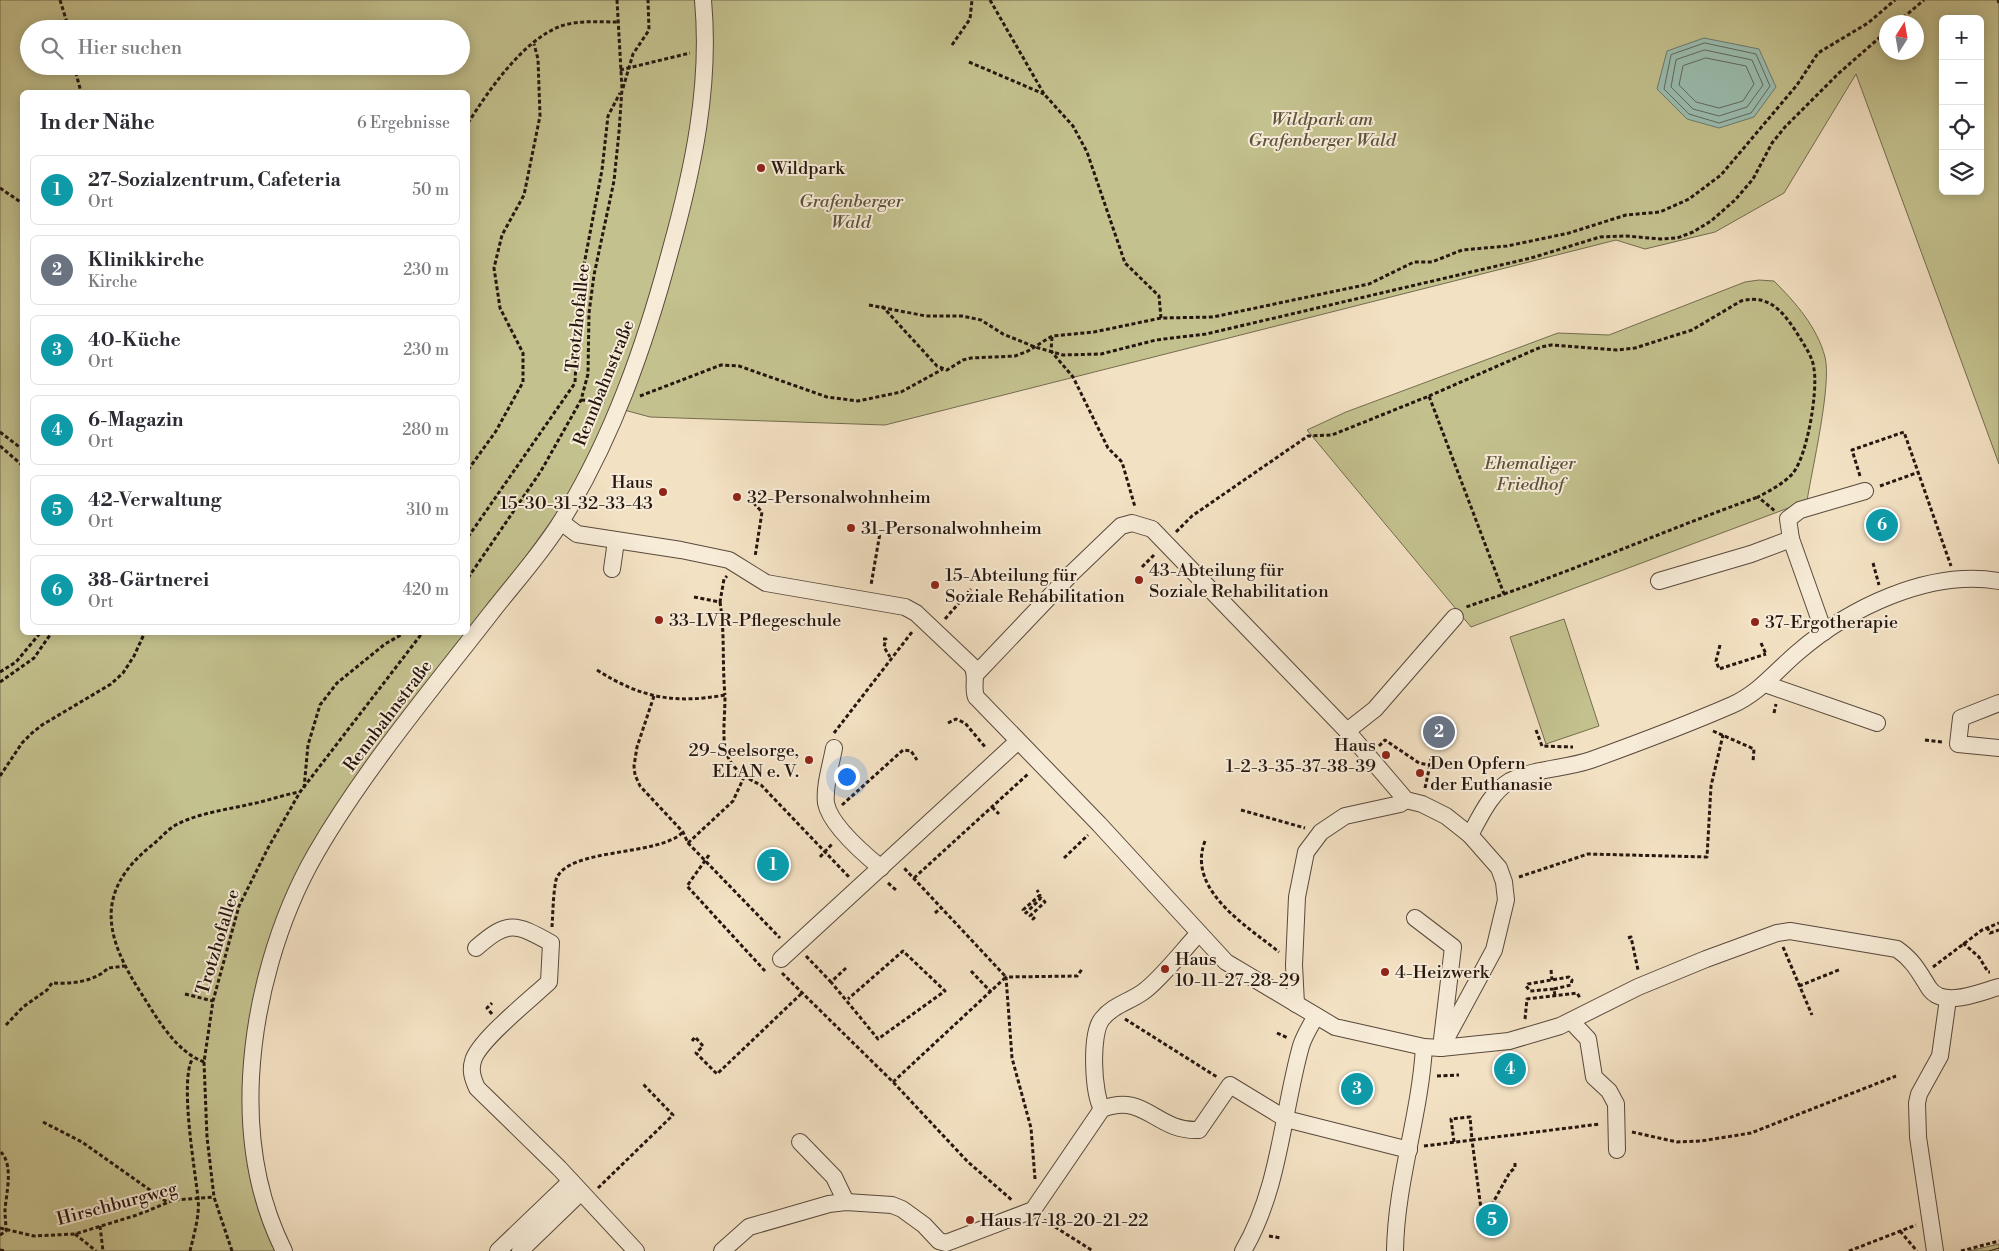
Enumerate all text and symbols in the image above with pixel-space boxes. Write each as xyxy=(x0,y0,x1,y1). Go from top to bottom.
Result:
north arrow xyxy=(1879,15,1924,60)
map controls xyxy=(1939,15,1984,195)
button: + xyxy=(1939,15,1984,60)
search box xyxy=(20,20,470,75)
icon: search xyxy=(38,34,66,62)
text: Hier suchen xyxy=(78,36,182,60)
button: − xyxy=(1939,60,1984,105)
button: locate xyxy=(1939,105,1984,150)
park label: Wildpark am Grafenberger Wald xyxy=(1248,108,1397,152)
text: In der Nähe xyxy=(40,110,155,136)
text: 6 Ergebnisse xyxy=(357,113,450,133)
button: layers xyxy=(1939,150,1984,195)
place label: Wildpark xyxy=(770,157,846,180)
marker: Wildpark xyxy=(755,162,767,174)
text: 27-Sozialzentrum, Cafeteria xyxy=(88,168,341,192)
text: 1 xyxy=(53,180,61,200)
text: 50 m xyxy=(412,180,449,200)
park label: Grafenberger Wald xyxy=(799,190,903,234)
text: Ort xyxy=(88,192,114,212)
text: Klinikkirche xyxy=(88,248,204,272)
text: 2 xyxy=(52,260,62,280)
text: 230 m xyxy=(403,260,449,280)
street label: Trotzhofallee xyxy=(561,262,595,374)
text: Kirche xyxy=(88,272,137,292)
street label: Rennbahnstraße xyxy=(568,317,640,449)
text: 40-Küche xyxy=(88,328,181,352)
text: 3 xyxy=(52,340,62,360)
text: 230 m xyxy=(403,340,449,360)
text: Ort xyxy=(88,352,114,372)
text: 6-Magazin xyxy=(88,408,183,432)
text: 4 xyxy=(52,420,62,440)
text: 280 m xyxy=(402,420,449,440)
text: Ort xyxy=(88,432,114,452)
park label: Ehemaliger Friedhof xyxy=(1483,452,1576,496)
place label: Haus 15-30-31-32-33-43 xyxy=(500,471,653,515)
marker: Haus 15-30-31-32-33-43 xyxy=(657,486,669,498)
place label: 32-Personalwohnheim xyxy=(747,486,931,509)
text: 42-Verwaltung xyxy=(88,488,221,512)
marker: 32-Personalwohnheim xyxy=(731,491,743,503)
text: 5 xyxy=(52,500,62,520)
text: 310 m xyxy=(406,500,449,520)
pin: 6 xyxy=(1866,506,1898,544)
text: Ort xyxy=(88,512,114,532)
place label: 31-Personalwohnheim xyxy=(861,517,1042,540)
marker: 31-Personalwohnheim xyxy=(845,522,857,534)
place label: 43-Abteilung für Soziale Rehabilitation xyxy=(1149,559,1329,603)
place label: 15-Abteilung für Soziale Rehabilitation xyxy=(945,564,1125,608)
text: 38-Gärtnerei xyxy=(88,568,209,592)
marker: 43-Abteilung für Soziale Rehabilitation xyxy=(1133,574,1145,586)
marker: 15-Abteilung für Soziale Rehabilitation xyxy=(929,579,941,591)
text: 6 xyxy=(52,580,62,600)
text: 420 m xyxy=(402,580,449,600)
text: Ort xyxy=(88,592,114,612)
place label: 33-LVR-Pflegeschule xyxy=(669,609,841,632)
place label: 37-Ergotherapie xyxy=(1765,611,1898,634)
marker: 33-LVR-Pflegeschule xyxy=(653,614,665,626)
marker: 37-Ergotherapie xyxy=(1749,616,1761,628)
street label: Rennbahnstraße xyxy=(338,656,438,776)
pin: 2 xyxy=(1423,713,1455,751)
place label: Haus 1-2-3-35-37-38-39 xyxy=(1226,734,1376,778)
place label: 29-Seelsorge, ELAN e. V. xyxy=(688,739,799,783)
marker: Haus 1-2-3-35-37-38-39 xyxy=(1380,749,1392,761)
place label: Den Opfern der Euthanasie xyxy=(1430,752,1553,796)
marker: 29-Seelsorge, ELAN e. V. xyxy=(803,754,815,766)
your location xyxy=(834,764,860,790)
marker: Den Opfern der Euthanasie xyxy=(1414,767,1426,779)
pin: 1 xyxy=(757,846,789,884)
street label: Trotzhofallee xyxy=(191,886,245,998)
place label: Haus 10-11-27-28-29 xyxy=(1175,948,1300,992)
place label: 4-Heizwerk xyxy=(1395,961,1491,984)
marker: Haus 10-11-27-28-29 xyxy=(1159,963,1171,975)
marker: 4-Heizwerk xyxy=(1379,966,1391,978)
pin: 4 xyxy=(1494,1050,1526,1088)
pin: 3 xyxy=(1341,1070,1373,1108)
street label: Hirschburgweg xyxy=(54,1177,180,1231)
pin: 5 xyxy=(1476,1201,1508,1239)
place label: Haus 17-18-20-21-22 xyxy=(980,1209,1149,1232)
marker: Haus 17-18-20-21-22 xyxy=(964,1214,976,1226)

